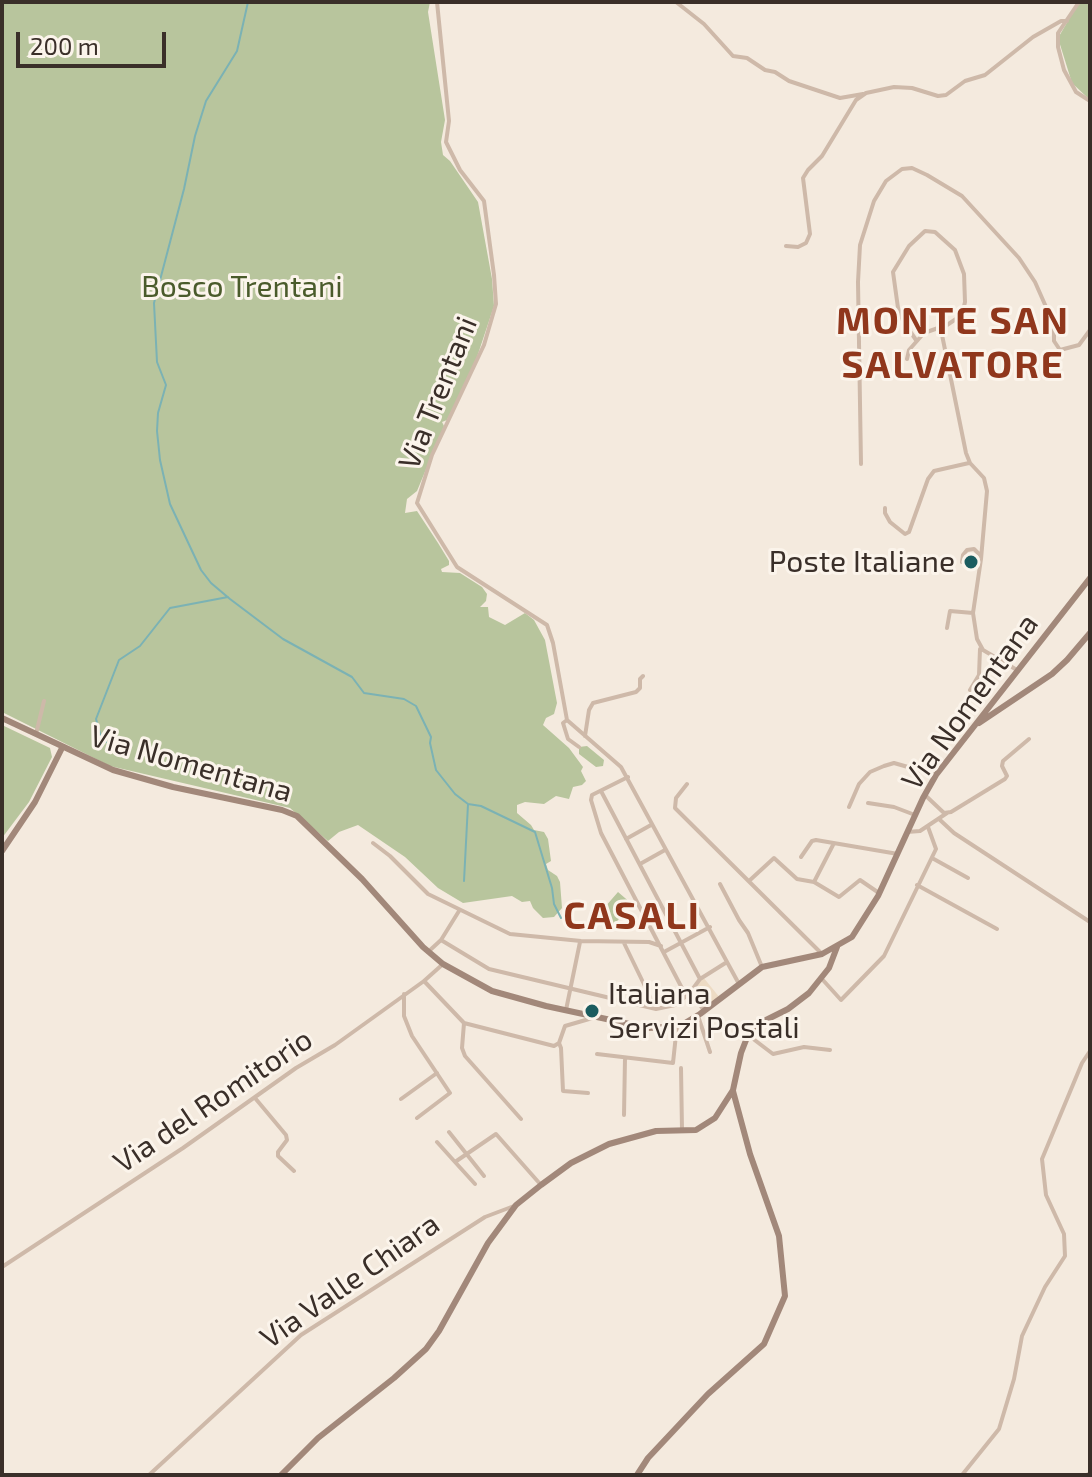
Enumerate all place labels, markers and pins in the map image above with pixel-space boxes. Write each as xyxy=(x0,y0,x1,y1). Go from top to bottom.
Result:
place label: Poste Italiane xyxy=(769,544,955,580)
marker: Poste Italiane xyxy=(962,553,980,571)
place label: Italiana Servizi Postali xyxy=(608,976,800,1046)
marker: Italiana Servizi Postali xyxy=(583,1002,601,1020)

